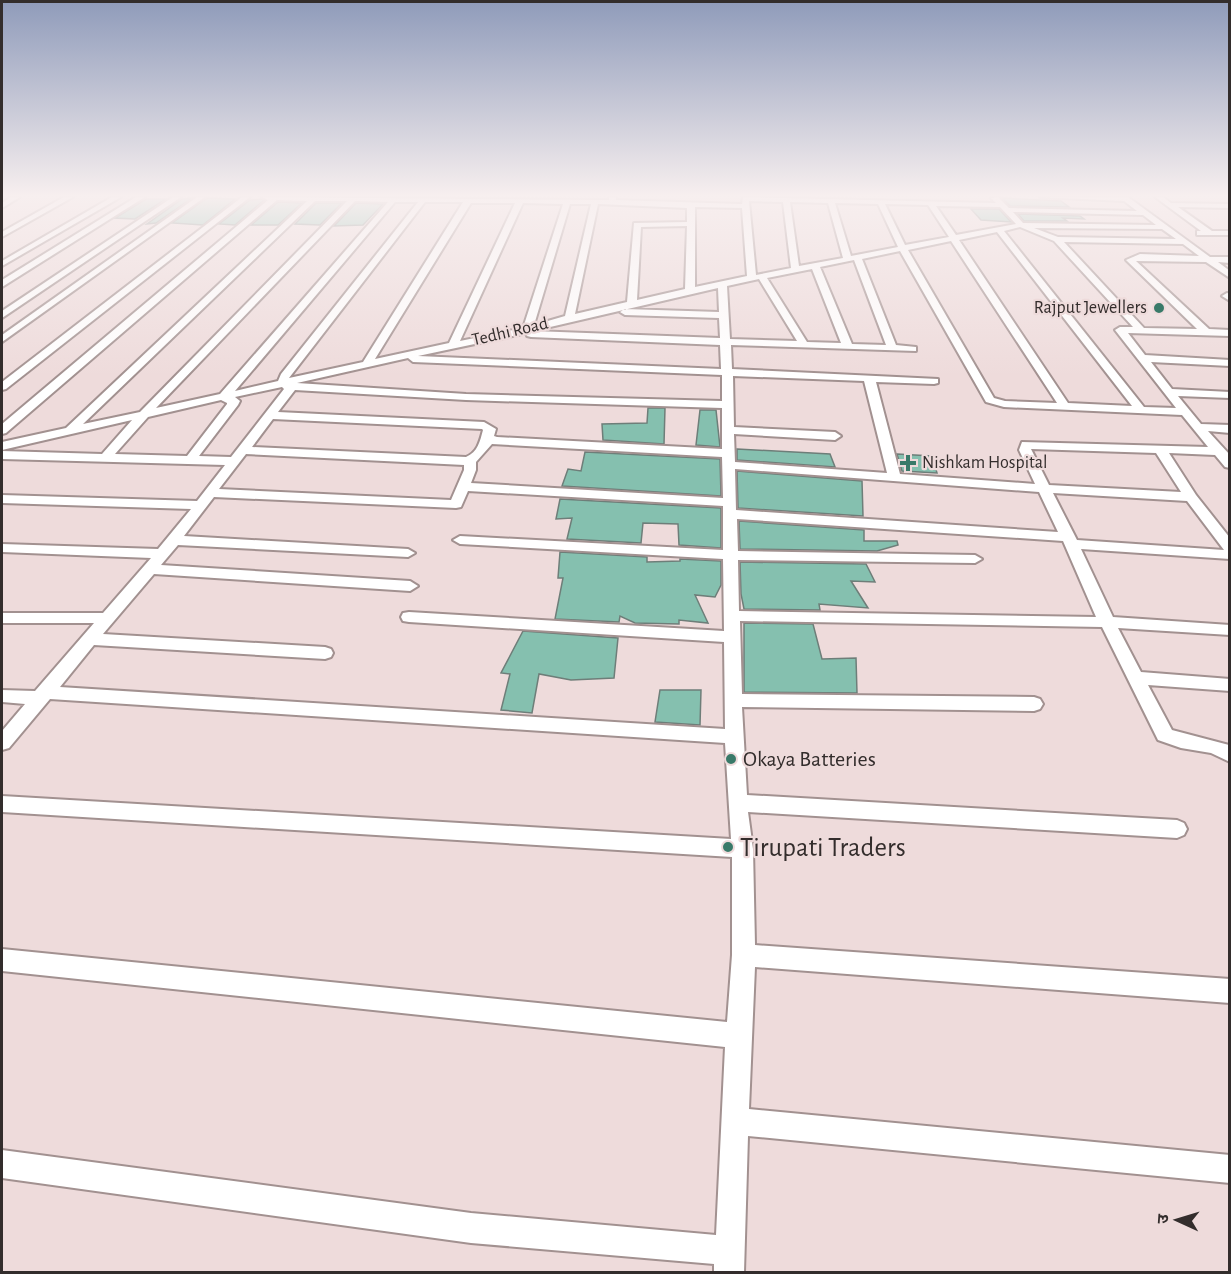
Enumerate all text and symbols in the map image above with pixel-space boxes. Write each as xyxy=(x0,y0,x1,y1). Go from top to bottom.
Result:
place label: Rajput Jewellers xyxy=(1034,299,1147,317)
marker: Rajput Jewellers xyxy=(1152,301,1166,315)
street label: Tedhi Road xyxy=(470,314,550,350)
marker: Nishkam Hospital xyxy=(899,454,917,472)
place label: Nishkam Hospital xyxy=(922,454,1048,472)
place label: Okaya Batteries xyxy=(743,748,876,770)
marker: Okaya Batteries xyxy=(724,752,738,766)
place label: Tirupati Traders xyxy=(740,834,906,861)
marker: Tirupati Traders xyxy=(721,840,735,854)
north arrow xyxy=(1147,1190,1207,1250)
text: उ xyxy=(1155,1213,1171,1224)

